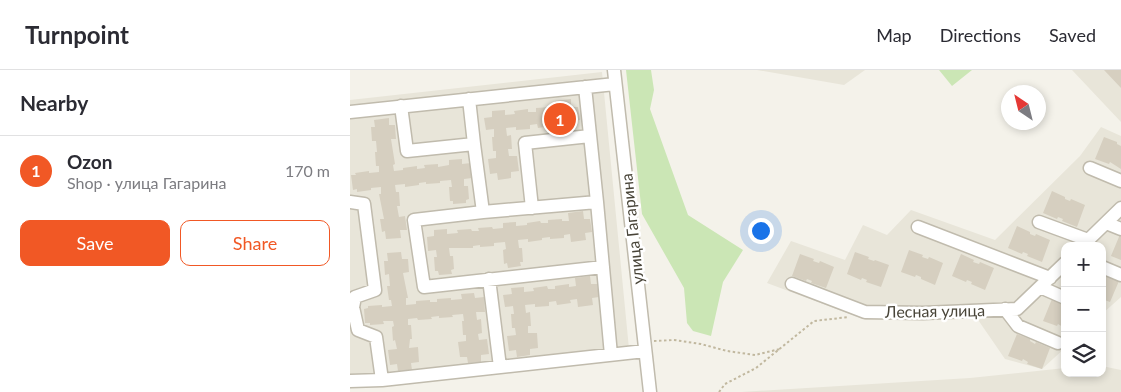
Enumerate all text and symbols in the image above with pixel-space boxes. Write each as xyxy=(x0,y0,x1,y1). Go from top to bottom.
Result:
text: Turnpoint xyxy=(25,20,129,49)
text: Map xyxy=(876,24,912,46)
text: Directions xyxy=(940,24,1021,46)
text: Saved xyxy=(1049,24,1096,46)
north arrow xyxy=(1001,85,1046,130)
text: Nearby xyxy=(20,90,88,115)
pin: 1 xyxy=(544,100,576,138)
text: Ozon xyxy=(67,150,112,173)
text: 1 xyxy=(31,161,41,180)
text: 170 m xyxy=(285,161,330,180)
text: Shop · улица Гагарина xyxy=(67,173,226,192)
street label: улица Гагарина xyxy=(616,173,647,286)
your location xyxy=(748,218,774,244)
button: Save xyxy=(20,220,170,266)
button: Share xyxy=(180,220,330,266)
map controls xyxy=(1061,242,1106,377)
button: + xyxy=(1061,242,1106,287)
button: − xyxy=(1061,287,1106,332)
street label: Лесная улица xyxy=(884,300,985,321)
button: layers xyxy=(1061,332,1106,377)

